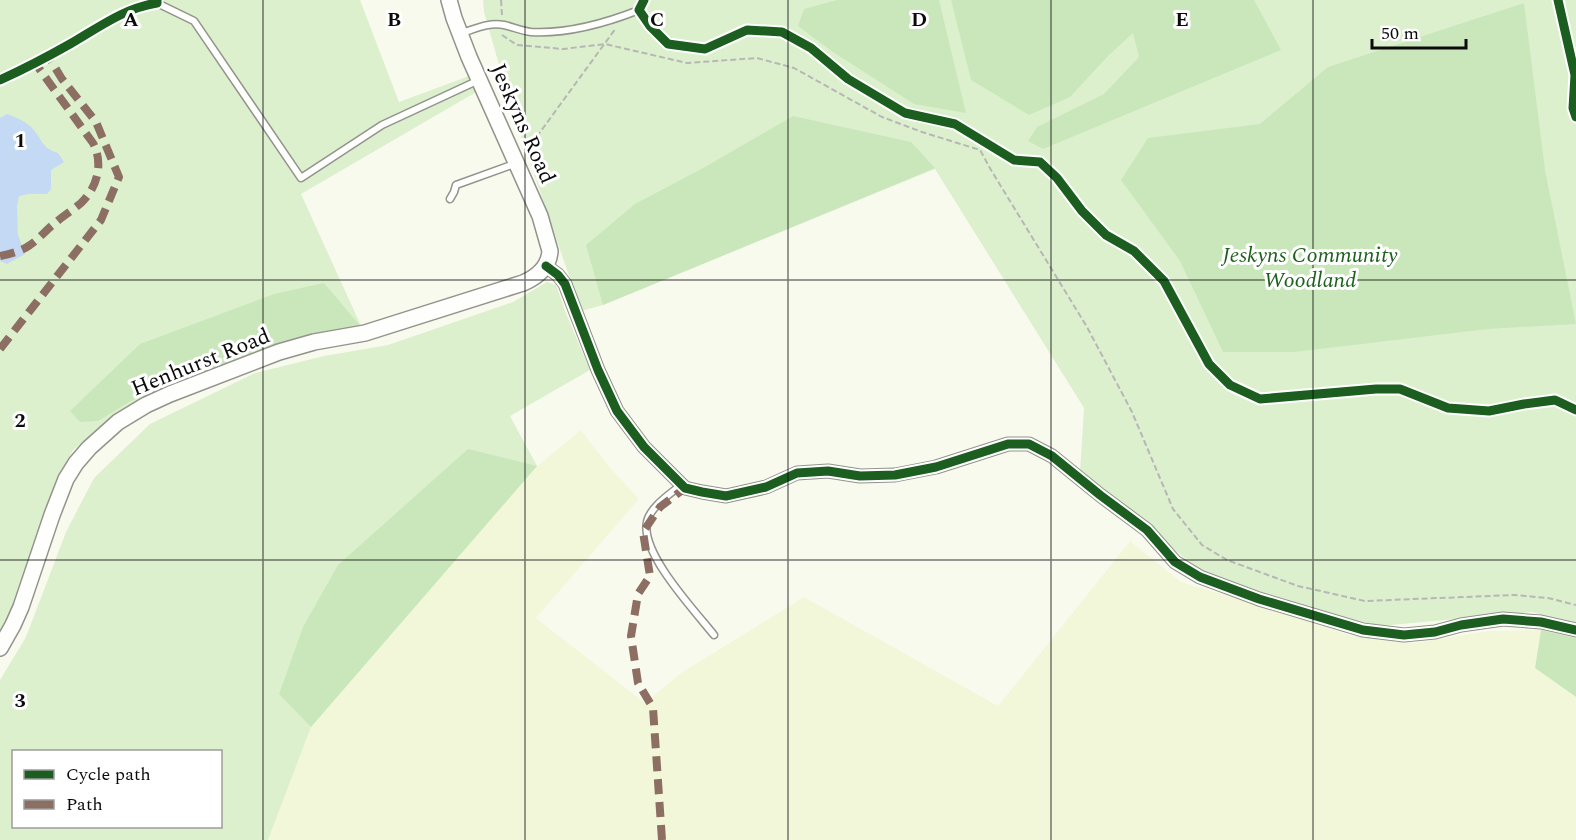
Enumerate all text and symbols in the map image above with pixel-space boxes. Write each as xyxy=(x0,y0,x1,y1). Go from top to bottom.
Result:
text: A xyxy=(123,5,139,35)
text: B xyxy=(387,5,401,35)
text: C xyxy=(650,5,664,35)
text: D xyxy=(911,5,927,35)
text: E xyxy=(1175,5,1189,35)
scale bar xyxy=(1372,12,1466,50)
text: 50 m xyxy=(1381,20,1419,47)
street label: Jeskyns Road xyxy=(481,58,564,189)
text: 1 xyxy=(14,126,26,156)
park label: Jeskyns Community Woodland xyxy=(1220,239,1398,297)
street label: Henhurst Road xyxy=(126,320,275,405)
text: 2 xyxy=(14,406,26,436)
text: 3 xyxy=(14,686,26,716)
legend xyxy=(12,750,222,828)
text: Cycle path xyxy=(66,761,151,788)
text: Path xyxy=(66,791,103,818)

